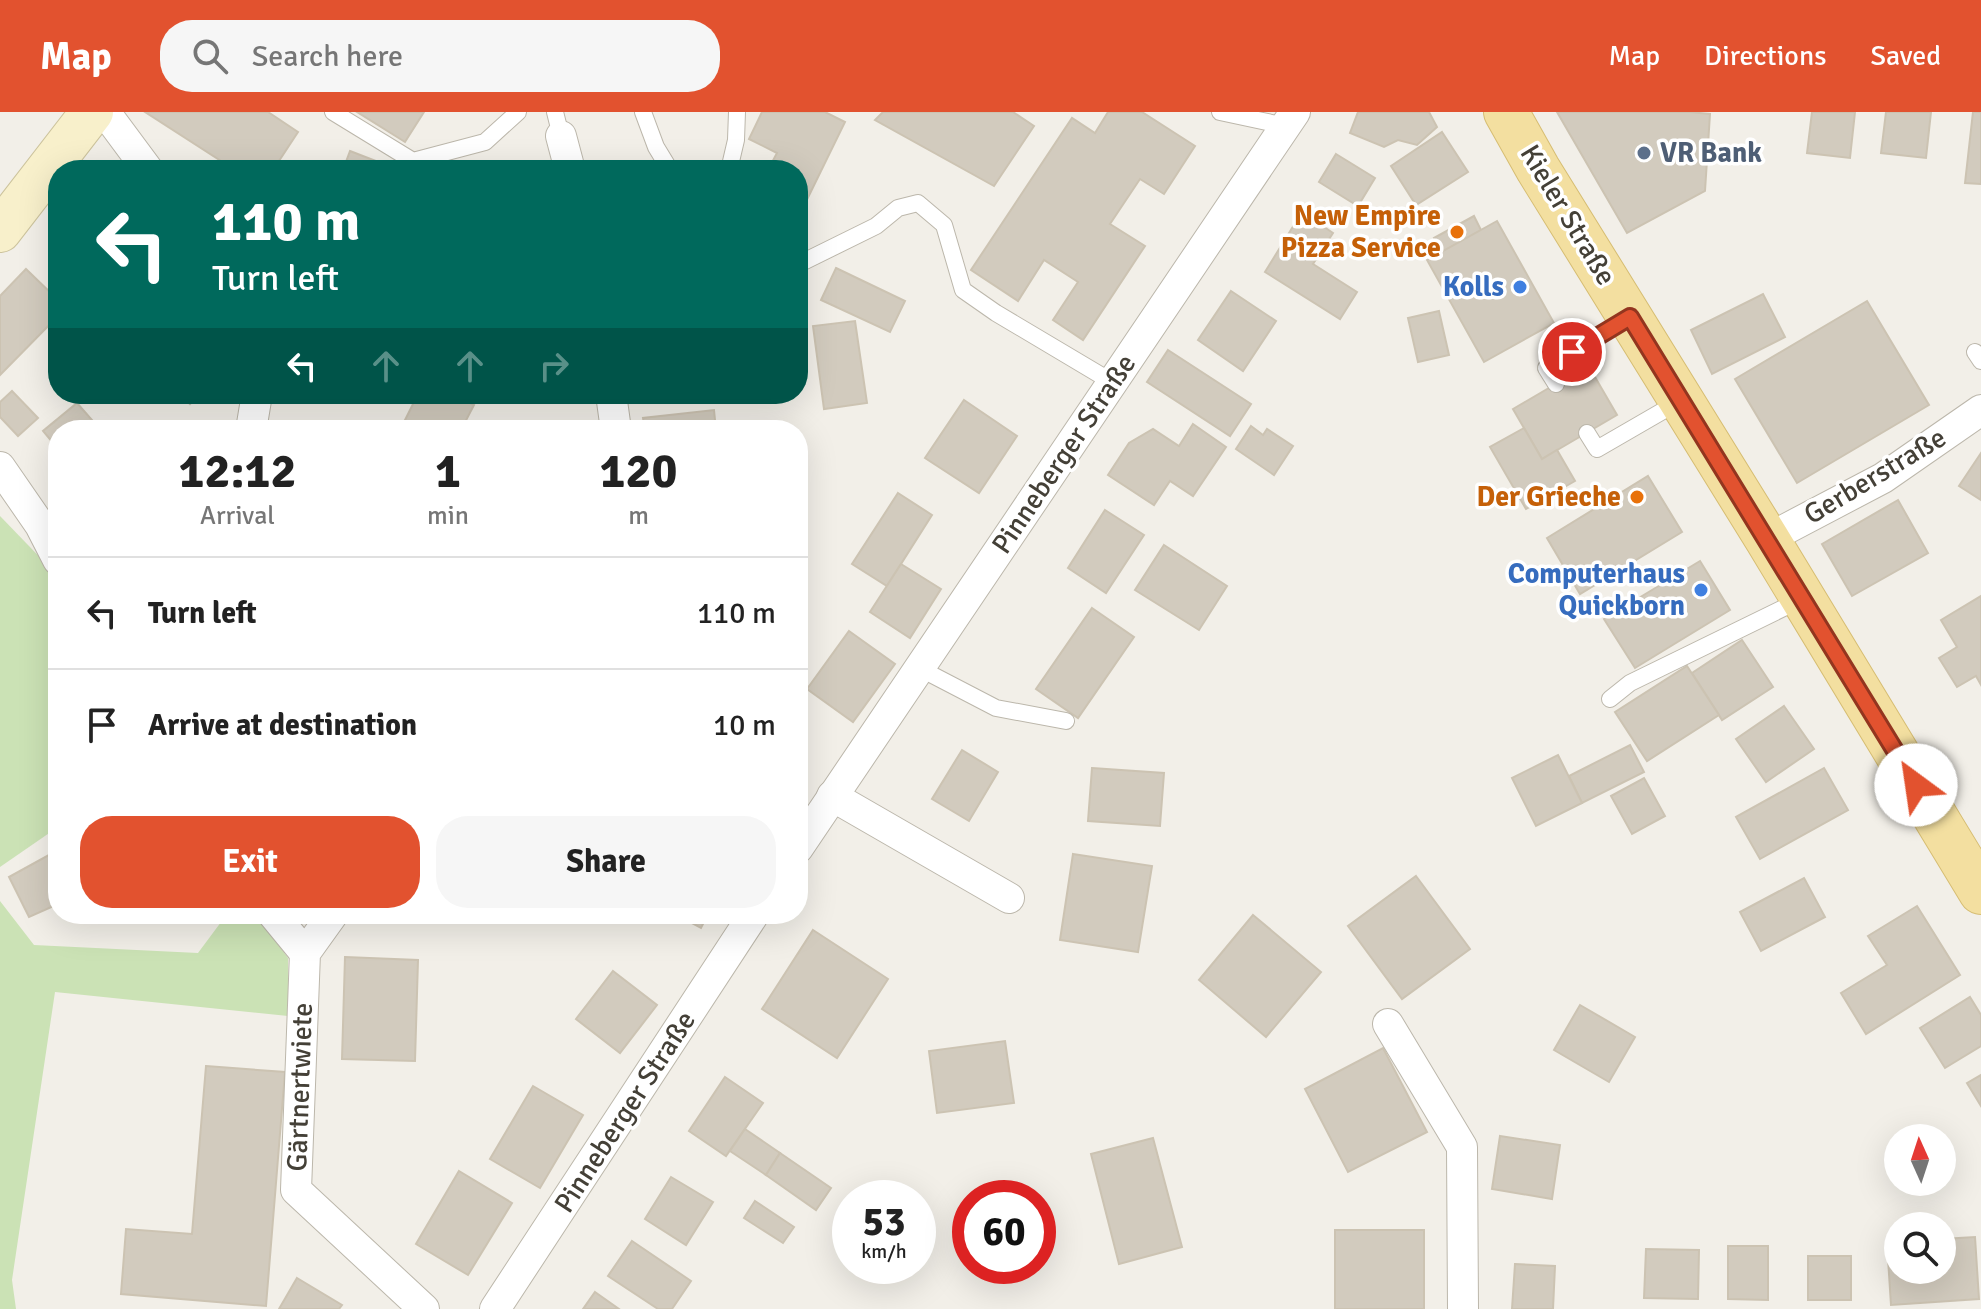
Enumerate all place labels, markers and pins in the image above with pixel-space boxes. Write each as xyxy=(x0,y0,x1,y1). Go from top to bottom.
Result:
place label: VR Bank xyxy=(1660,136,1762,170)
marker: VR Bank xyxy=(1635,144,1653,162)
place label: New Empire Pizza Service xyxy=(1281,199,1441,265)
marker: New Empire Pizza Service xyxy=(1448,223,1466,241)
place label: Kolls xyxy=(1443,270,1504,304)
marker: Kolls xyxy=(1511,278,1529,296)
pin xyxy=(1538,318,1606,386)
place label: Der Grieche xyxy=(1477,480,1621,514)
marker: Der Grieche xyxy=(1628,488,1646,506)
place label: Computerhaus Quickborn xyxy=(1508,557,1685,623)
marker: Computerhaus Quickborn xyxy=(1692,581,1710,599)

